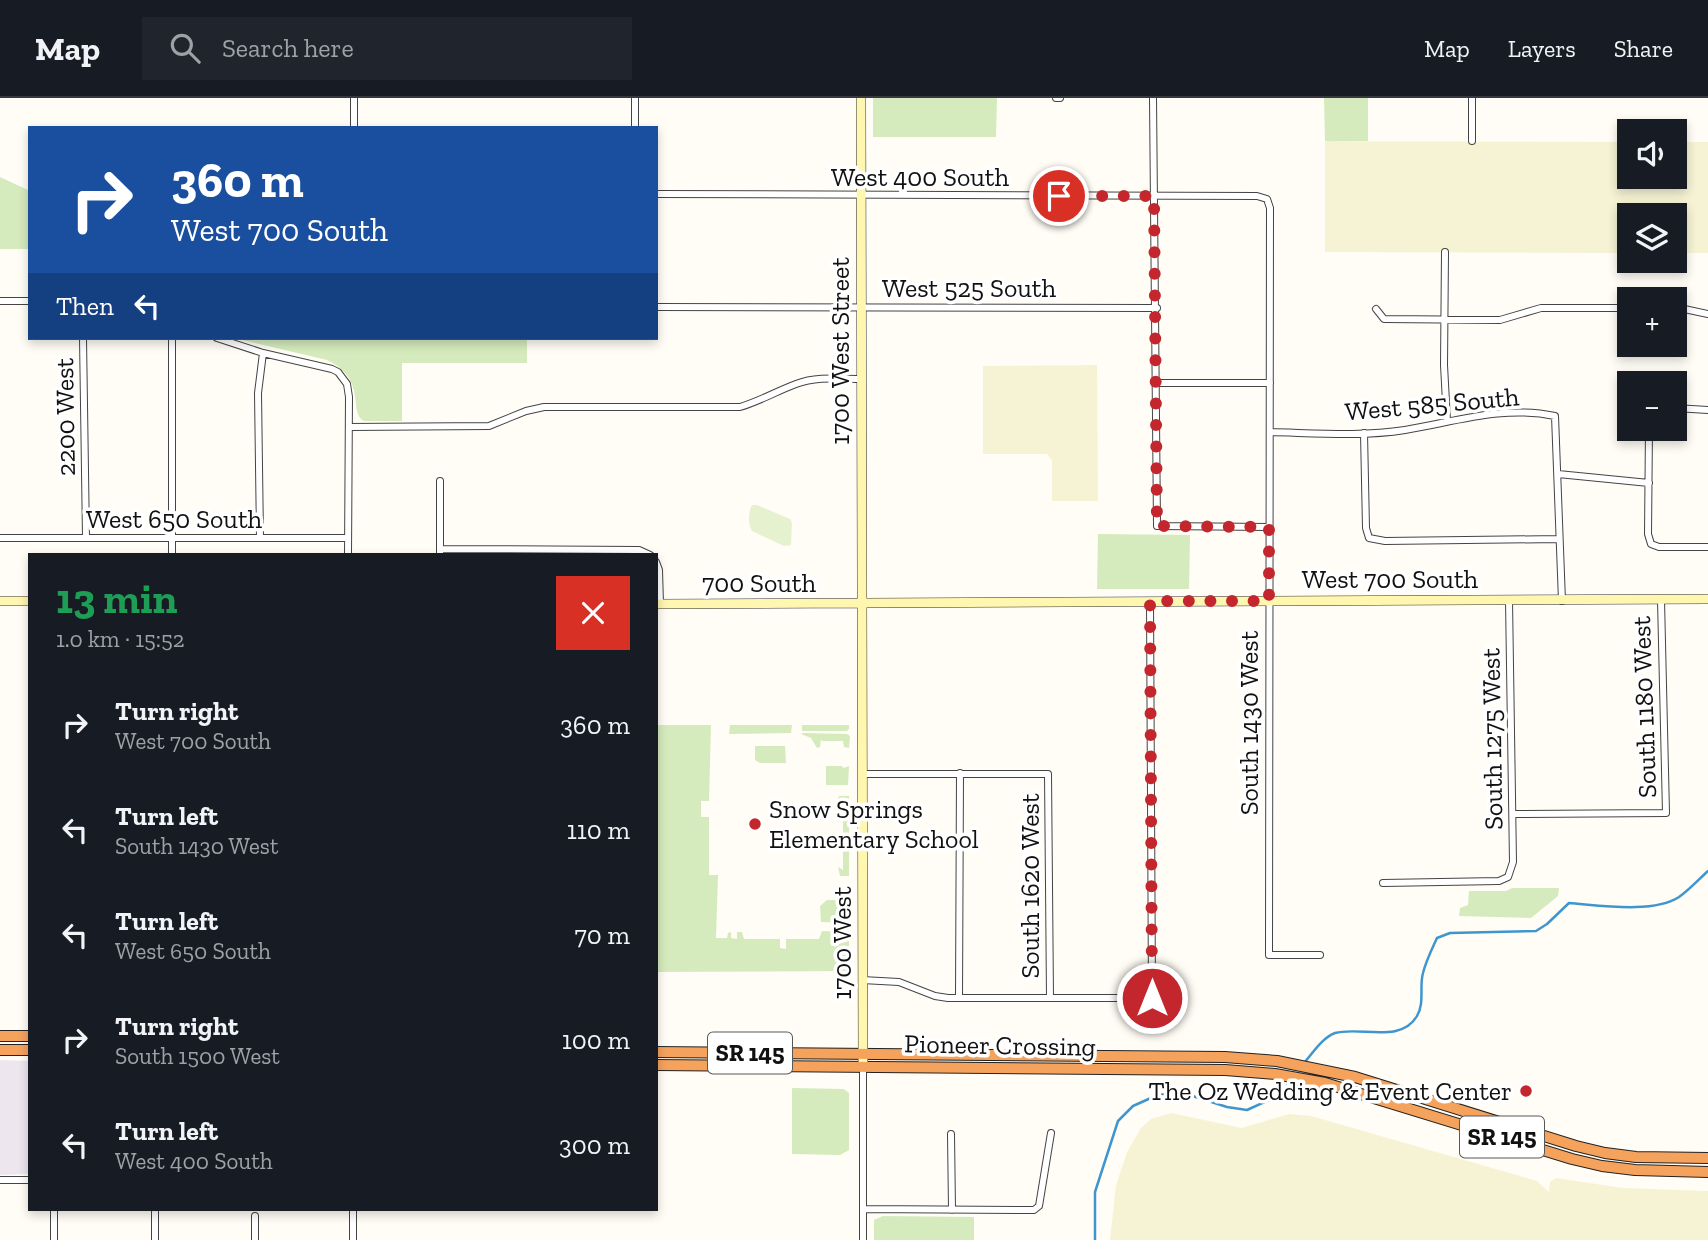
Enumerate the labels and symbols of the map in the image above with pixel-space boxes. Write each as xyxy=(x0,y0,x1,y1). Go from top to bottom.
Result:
street label: West 400 South xyxy=(831,161,1009,193)
pin xyxy=(1029,166,1089,226)
street label: 1700 West Street xyxy=(824,257,856,445)
street label: West 525 South xyxy=(882,272,1057,304)
street label: 2200 West xyxy=(48,357,82,476)
street label: West 585 South xyxy=(1344,380,1521,428)
street label: West 650 South xyxy=(86,503,263,535)
street label: West 700 South xyxy=(1302,563,1479,595)
street label: 700 South xyxy=(702,567,816,599)
street label: South 1180 West xyxy=(1625,615,1663,799)
street label: South 1430 West xyxy=(1233,630,1265,815)
street label: South 1275 West xyxy=(1474,647,1510,830)
place label: Snow Springs Elementary School xyxy=(769,793,979,855)
street label: South 1620 West xyxy=(1014,793,1046,979)
marker: Snow Springs Elementary School xyxy=(747,816,763,832)
street label: 1700 West xyxy=(826,886,858,1000)
position arrow xyxy=(1115,961,1189,1035)
street label: Pioneer Crossing xyxy=(904,1027,1096,1063)
road number: SR 145 xyxy=(708,1032,792,1073)
place label: The Oz Wedding & Event Center xyxy=(1149,1075,1512,1107)
marker: The Oz Wedding & Event Center xyxy=(1518,1083,1534,1099)
road number: SR 145 xyxy=(1460,1116,1544,1157)

